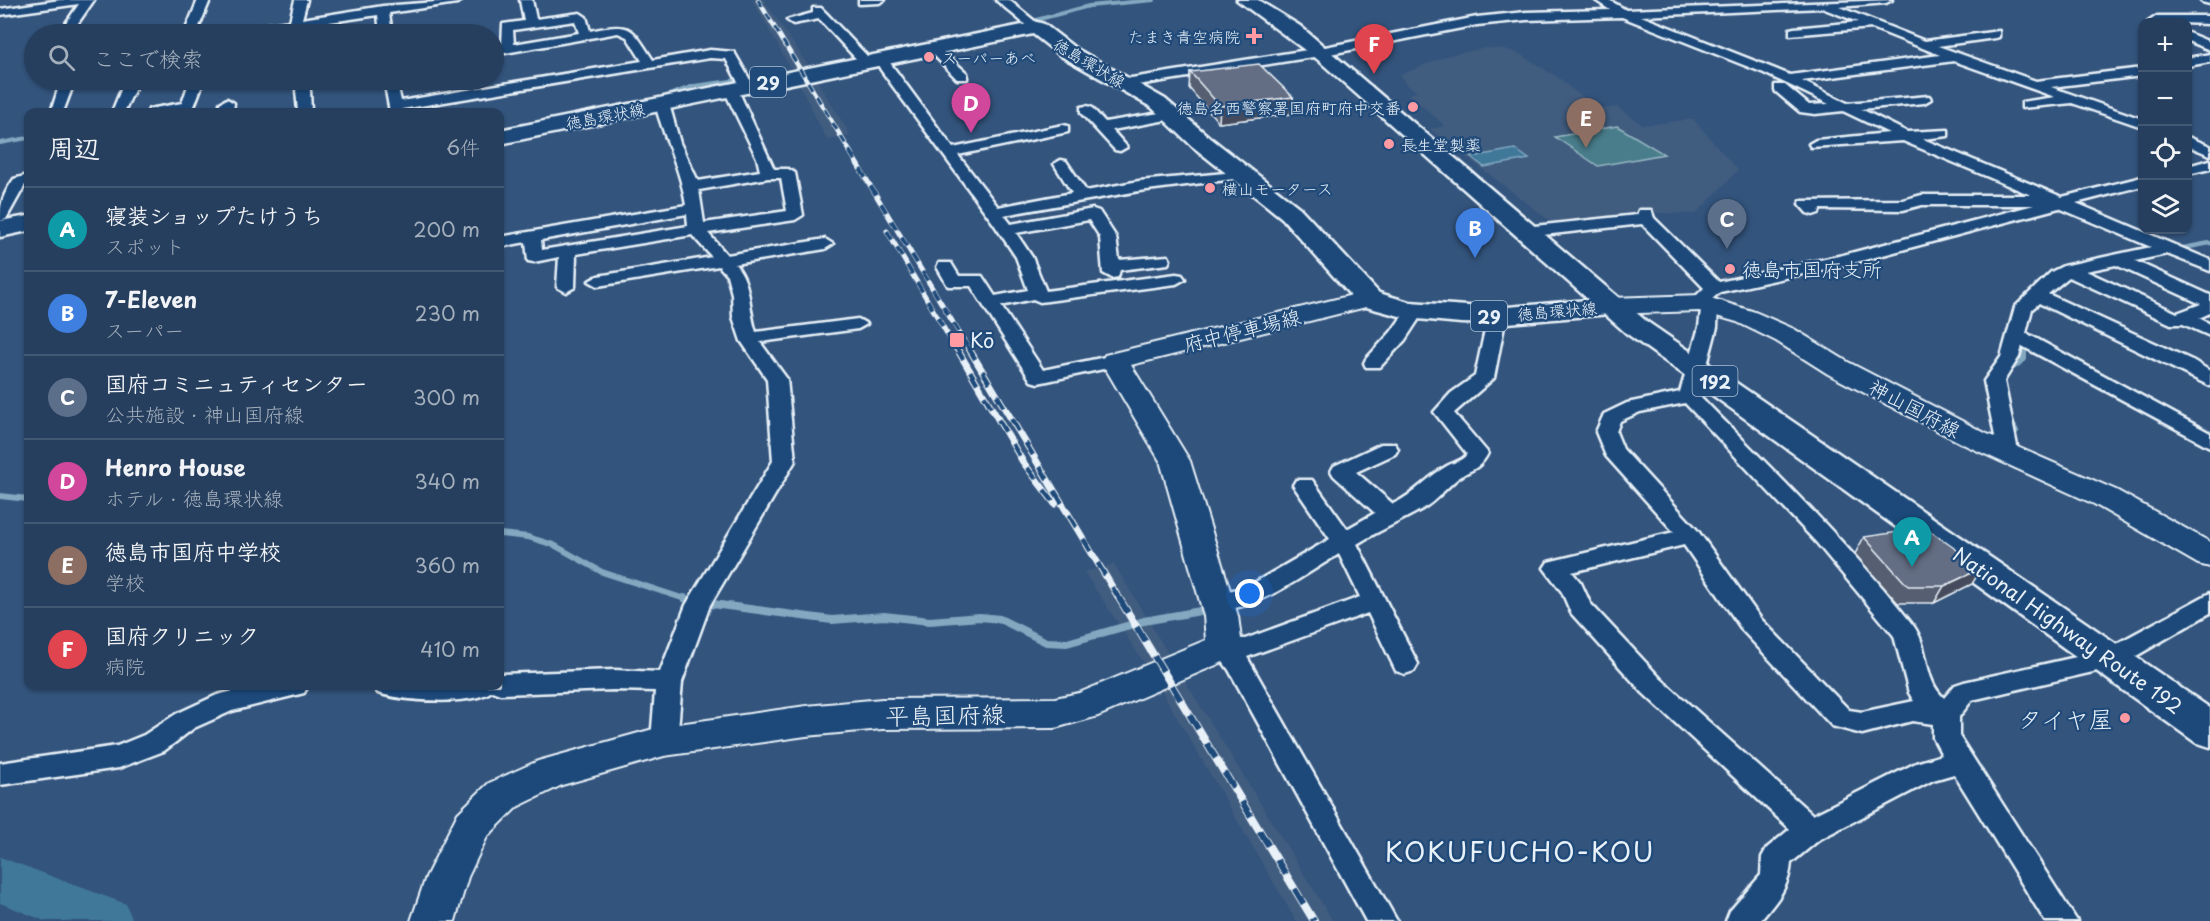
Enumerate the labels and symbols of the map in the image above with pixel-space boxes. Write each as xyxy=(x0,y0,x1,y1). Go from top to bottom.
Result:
place label: たまき青空病院 xyxy=(1128,24,1240,48)
pin: F xyxy=(1354,25,1394,74)
marker: たまき青空病院 xyxy=(1245,27,1263,45)
street label: 徳島環状線 xyxy=(1050,31,1130,93)
place label: スーパーあべ xyxy=(941,45,1036,69)
marker: スーパーあべ xyxy=(922,50,936,64)
road number: 29 xyxy=(750,67,786,97)
pin: D xyxy=(952,84,990,133)
place label: 徳島名西警察署国府町府中交番 xyxy=(1177,95,1401,119)
street label: 徳島環状線 xyxy=(563,96,647,134)
pin: E xyxy=(1566,98,1606,148)
marker: 徳島名西警察署国府町府中交番 xyxy=(1406,100,1420,114)
place label: 長生堂製薬 xyxy=(1401,132,1481,156)
marker: 長生堂製薬 xyxy=(1382,137,1396,151)
place label: 横山モータース xyxy=(1222,176,1333,200)
marker: 横山モータース xyxy=(1203,181,1217,195)
pin: C xyxy=(1708,200,1746,249)
pin: B xyxy=(1456,208,1494,258)
place label: 徳島市国府支所 xyxy=(1742,254,1882,284)
marker: 徳島市国府支所 xyxy=(1723,262,1737,276)
street label: 徳島環状線 xyxy=(1516,295,1598,325)
street label: 府中停車場線 xyxy=(1180,301,1304,359)
road number: 29 xyxy=(1471,301,1507,331)
place label: Kō xyxy=(970,325,994,355)
marker: Kō xyxy=(948,331,966,349)
road number: 192 xyxy=(1692,366,1738,396)
street label: 神山国府線 xyxy=(1864,371,1966,445)
pin: A xyxy=(1892,518,1932,567)
street label: National Highway Route 192 xyxy=(1947,539,2189,721)
your location xyxy=(1235,579,1264,608)
street label: 平島国府線 xyxy=(885,695,1005,733)
place label: タイヤ屋 xyxy=(2018,700,2113,736)
marker: タイヤ屋 xyxy=(2118,711,2132,725)
district label: KOKUFUCHO-KOU xyxy=(1385,830,1655,871)

